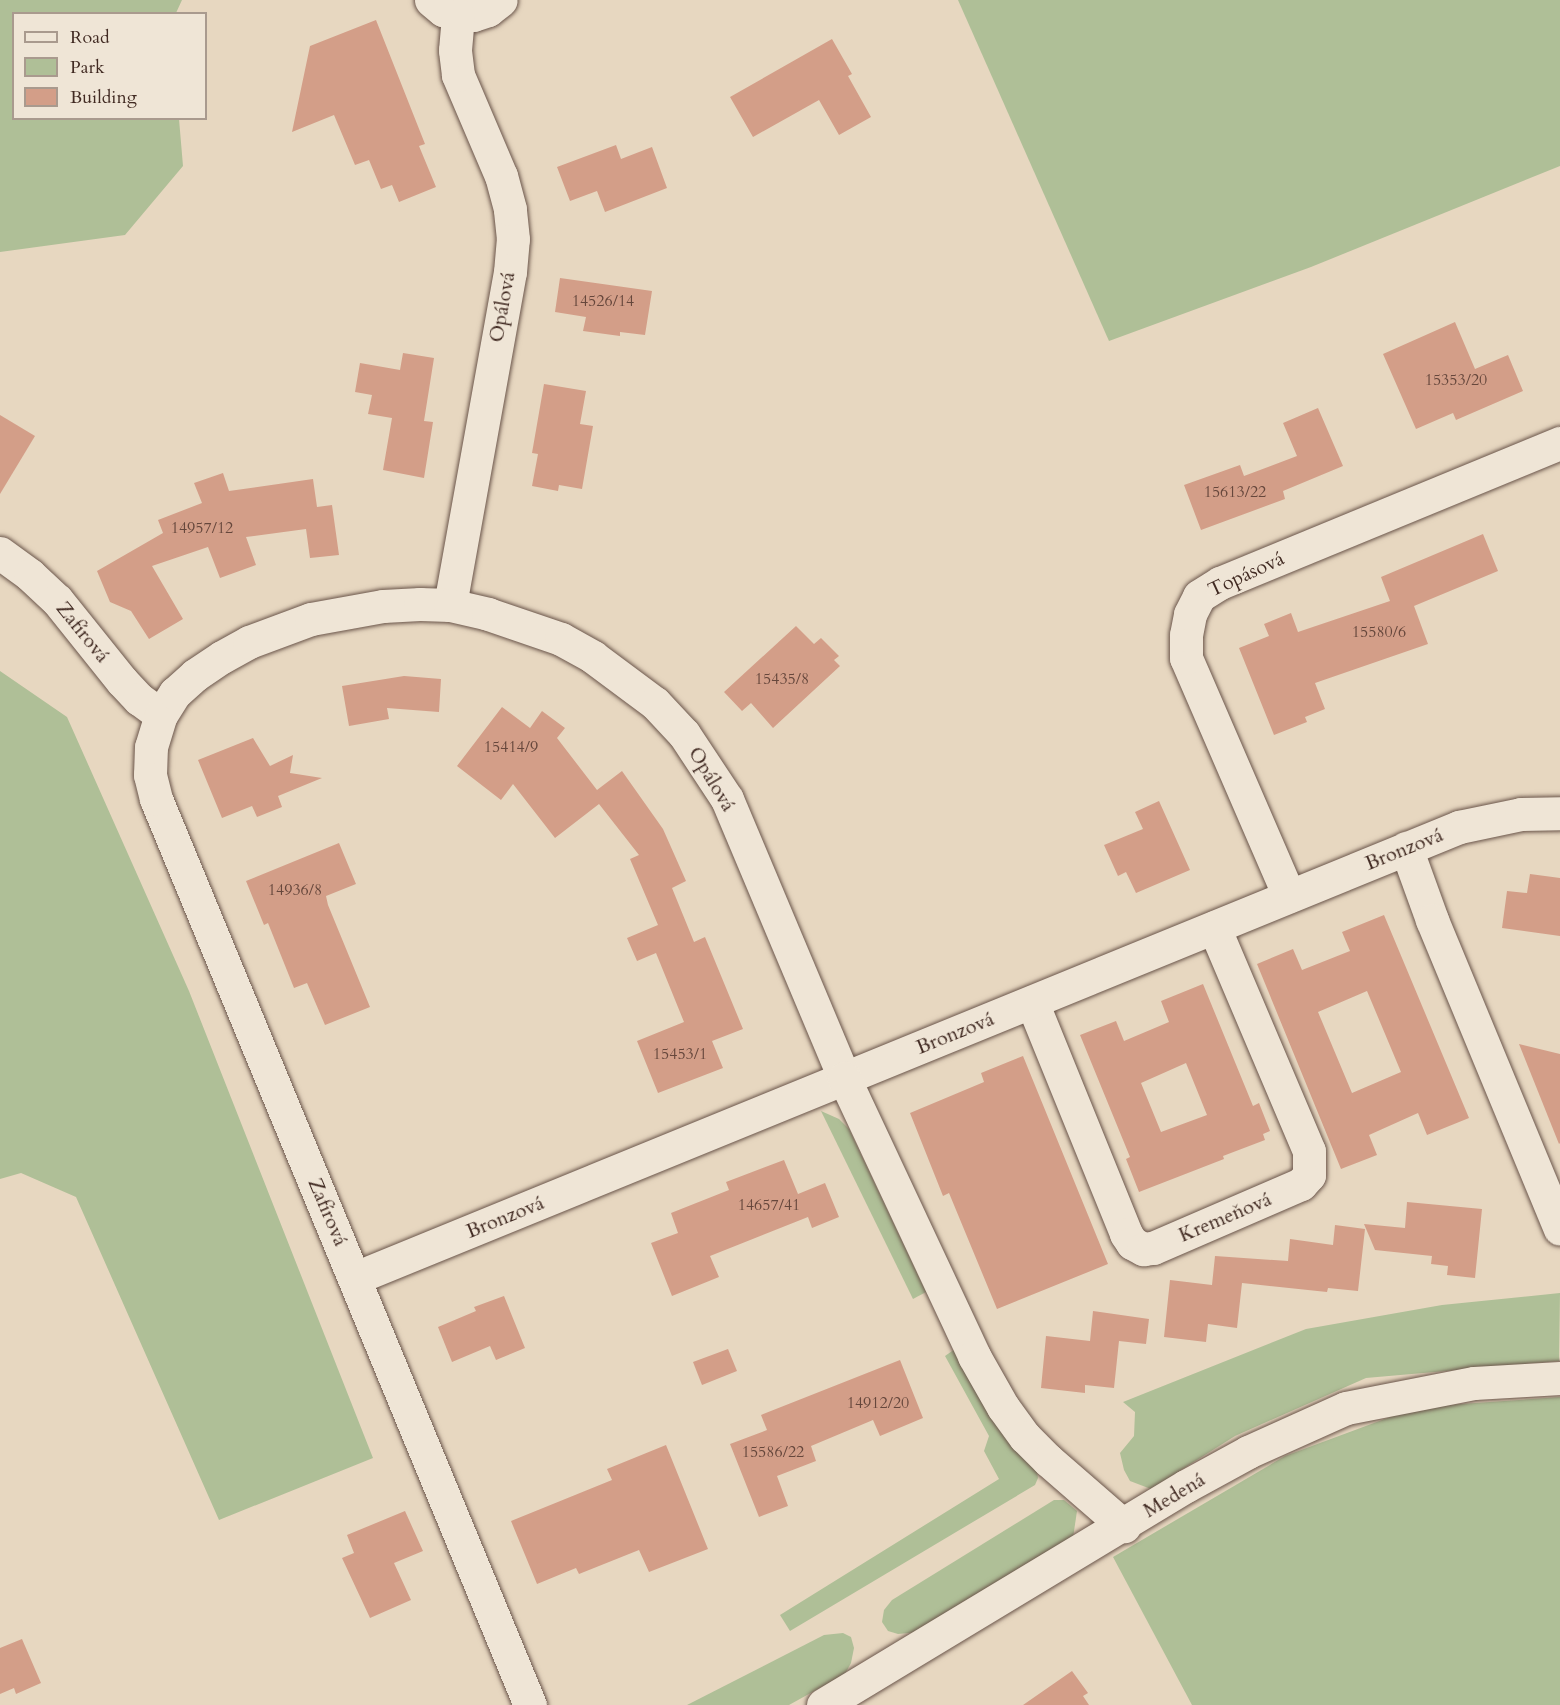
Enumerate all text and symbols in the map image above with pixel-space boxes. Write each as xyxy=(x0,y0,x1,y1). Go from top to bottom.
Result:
legend xyxy=(12,12,207,120)
text: Road xyxy=(70,25,110,50)
text: Park xyxy=(70,55,105,80)
text: Building xyxy=(70,85,137,110)
street label: Opálová xyxy=(484,270,520,344)
house number: 14526/14 xyxy=(572,291,634,311)
house number: 15353/20 xyxy=(1425,370,1487,390)
house number: 15613/22 xyxy=(1204,482,1266,502)
house number: 14957/12 xyxy=(171,518,233,538)
street label: Topásová xyxy=(1204,546,1288,602)
street label: Zafírová xyxy=(51,597,115,667)
house number: 15580/6 xyxy=(1352,622,1406,642)
house number: 15435/8 xyxy=(755,669,809,689)
house number: 15414/9 xyxy=(484,737,538,757)
street label: Opálová xyxy=(683,742,741,816)
street label: Bronzová xyxy=(1362,823,1446,875)
house number: 14936/8 xyxy=(268,880,322,900)
street label: Bronzová xyxy=(913,1007,997,1059)
house number: 15453/1 xyxy=(653,1044,707,1064)
street label: Zafírová xyxy=(303,1174,353,1250)
street label: Kremeňová xyxy=(1175,1187,1275,1247)
street label: Bronzová xyxy=(463,1191,547,1243)
house number: 14657/41 xyxy=(738,1195,800,1215)
house number: 14912/20 xyxy=(847,1393,909,1413)
house number: 15586/22 xyxy=(742,1442,804,1462)
street label: Medená xyxy=(1139,1467,1209,1523)

